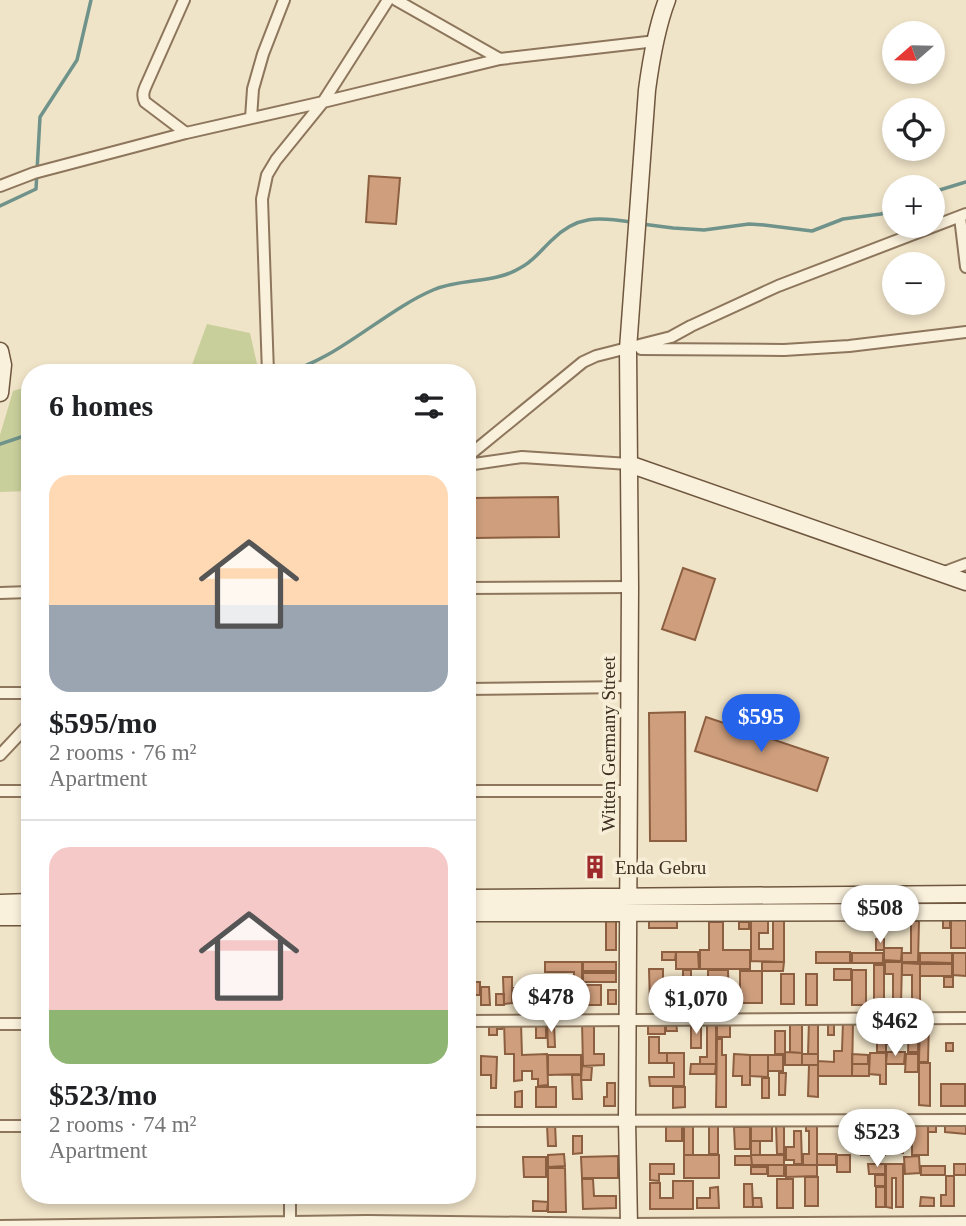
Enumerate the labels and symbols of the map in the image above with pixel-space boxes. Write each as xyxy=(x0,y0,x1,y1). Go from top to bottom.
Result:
north arrow xyxy=(882,21,945,84)
street label: Witten Germany Street xyxy=(598,656,619,832)
pin: $595 xyxy=(720,694,802,754)
building icon: Enda Gebru xyxy=(581,853,609,881)
place label: Enda Gebru xyxy=(615,857,707,878)
pin: $508 xyxy=(839,886,921,945)
pin: $478 xyxy=(510,974,592,1034)
pin: $1,070 xyxy=(639,976,753,1036)
pin: $462 xyxy=(854,998,936,1058)
pin: $523 xyxy=(836,1110,918,1169)

